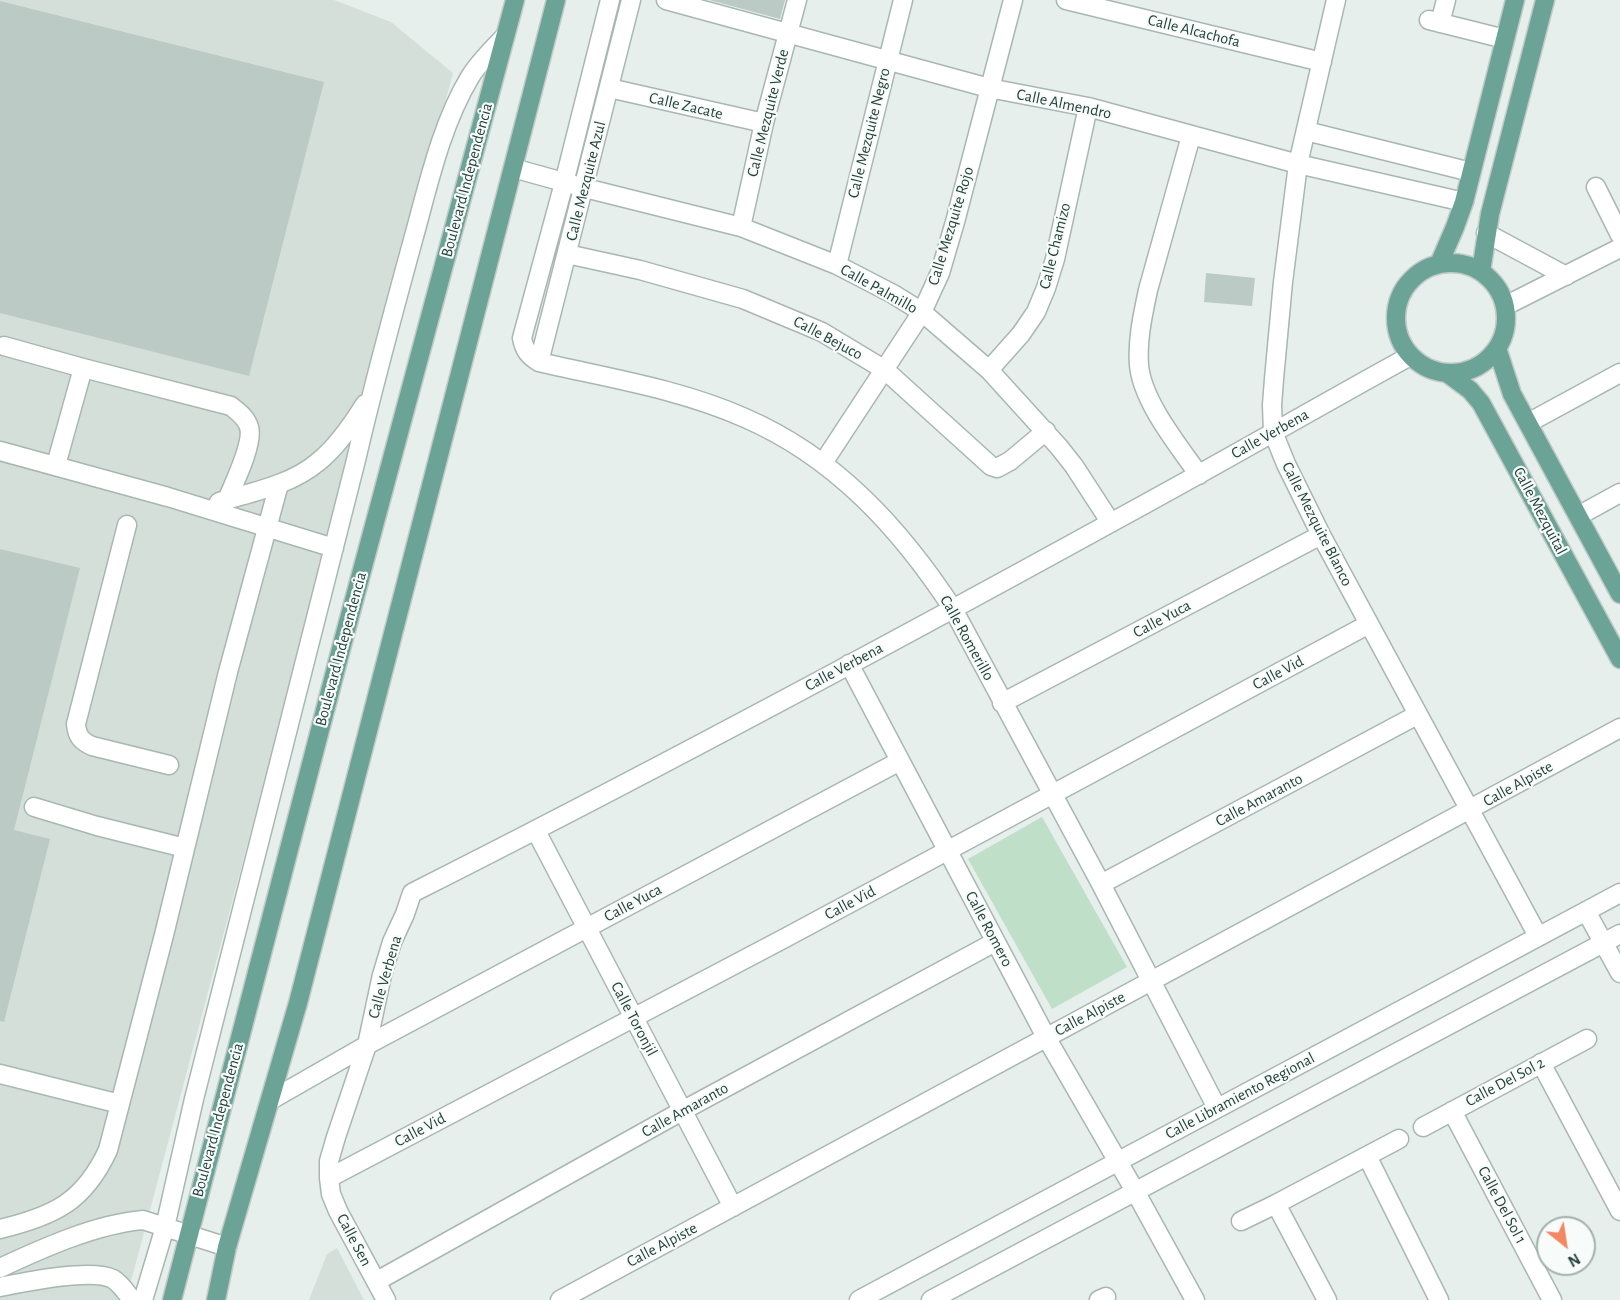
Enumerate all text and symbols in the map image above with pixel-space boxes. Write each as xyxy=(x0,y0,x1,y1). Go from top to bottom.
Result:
street label: Calle Alcachofa xyxy=(1146,10,1242,52)
street label: Calle Mezquite Verde xyxy=(743,47,793,179)
street label: Calle Mezquite Negro xyxy=(844,66,894,200)
street label: Calle Almendro xyxy=(1015,85,1113,123)
street label: Calle Zacate xyxy=(647,88,725,124)
street label: Boulevard Independencia xyxy=(437,101,497,259)
street label: Calle Mezquite Azul xyxy=(562,119,610,243)
street label: Calle Mezquite Rojo xyxy=(924,164,978,288)
street label: Calle Chamizo xyxy=(1035,201,1075,291)
street label: Calle Palmillo xyxy=(837,260,921,318)
street label: Calle Bejuco xyxy=(790,312,866,364)
street label: Calle Verbena xyxy=(1228,405,1312,463)
street label: Calle Mezquite Blanco xyxy=(1277,459,1357,589)
street label: Calle Mezquital xyxy=(1509,464,1571,558)
street label: Boulevard Independencia xyxy=(311,570,371,728)
street label: Calle Romerillo xyxy=(936,592,998,684)
street label: Calle Yuca xyxy=(1130,596,1194,642)
street label: Calle Verbena xyxy=(802,638,886,696)
street label: Calle Vid xyxy=(1249,652,1307,694)
street label: Calle Alpiste xyxy=(1480,757,1556,811)
street label: Calle Amaranto xyxy=(1212,769,1306,831)
street label: Calle Yuca xyxy=(601,880,665,926)
street label: Calle Vid xyxy=(821,882,879,924)
street label: Calle Romero xyxy=(961,888,1017,970)
street label: Calle Verbena xyxy=(364,933,406,1021)
street label: Calle Toronjil xyxy=(606,979,662,1059)
street label: Calle Alpiste xyxy=(1051,987,1129,1041)
street label: Boulevard Independencia xyxy=(188,1041,248,1199)
street label: Calle Libramiento Regional xyxy=(1162,1048,1318,1144)
street label: Calle Del Sol 2 xyxy=(1462,1053,1548,1111)
street label: Calle Amaranto xyxy=(638,1078,732,1142)
street label: Calle Vid xyxy=(391,1109,449,1151)
street label: Calle Del Sol 1 xyxy=(1474,1163,1530,1247)
street label: Calle Sen xyxy=(332,1211,376,1269)
north arrow xyxy=(1536,1216,1596,1276)
street label: Calle Alpiste xyxy=(623,1218,701,1272)
text: N xyxy=(1565,1250,1583,1270)

